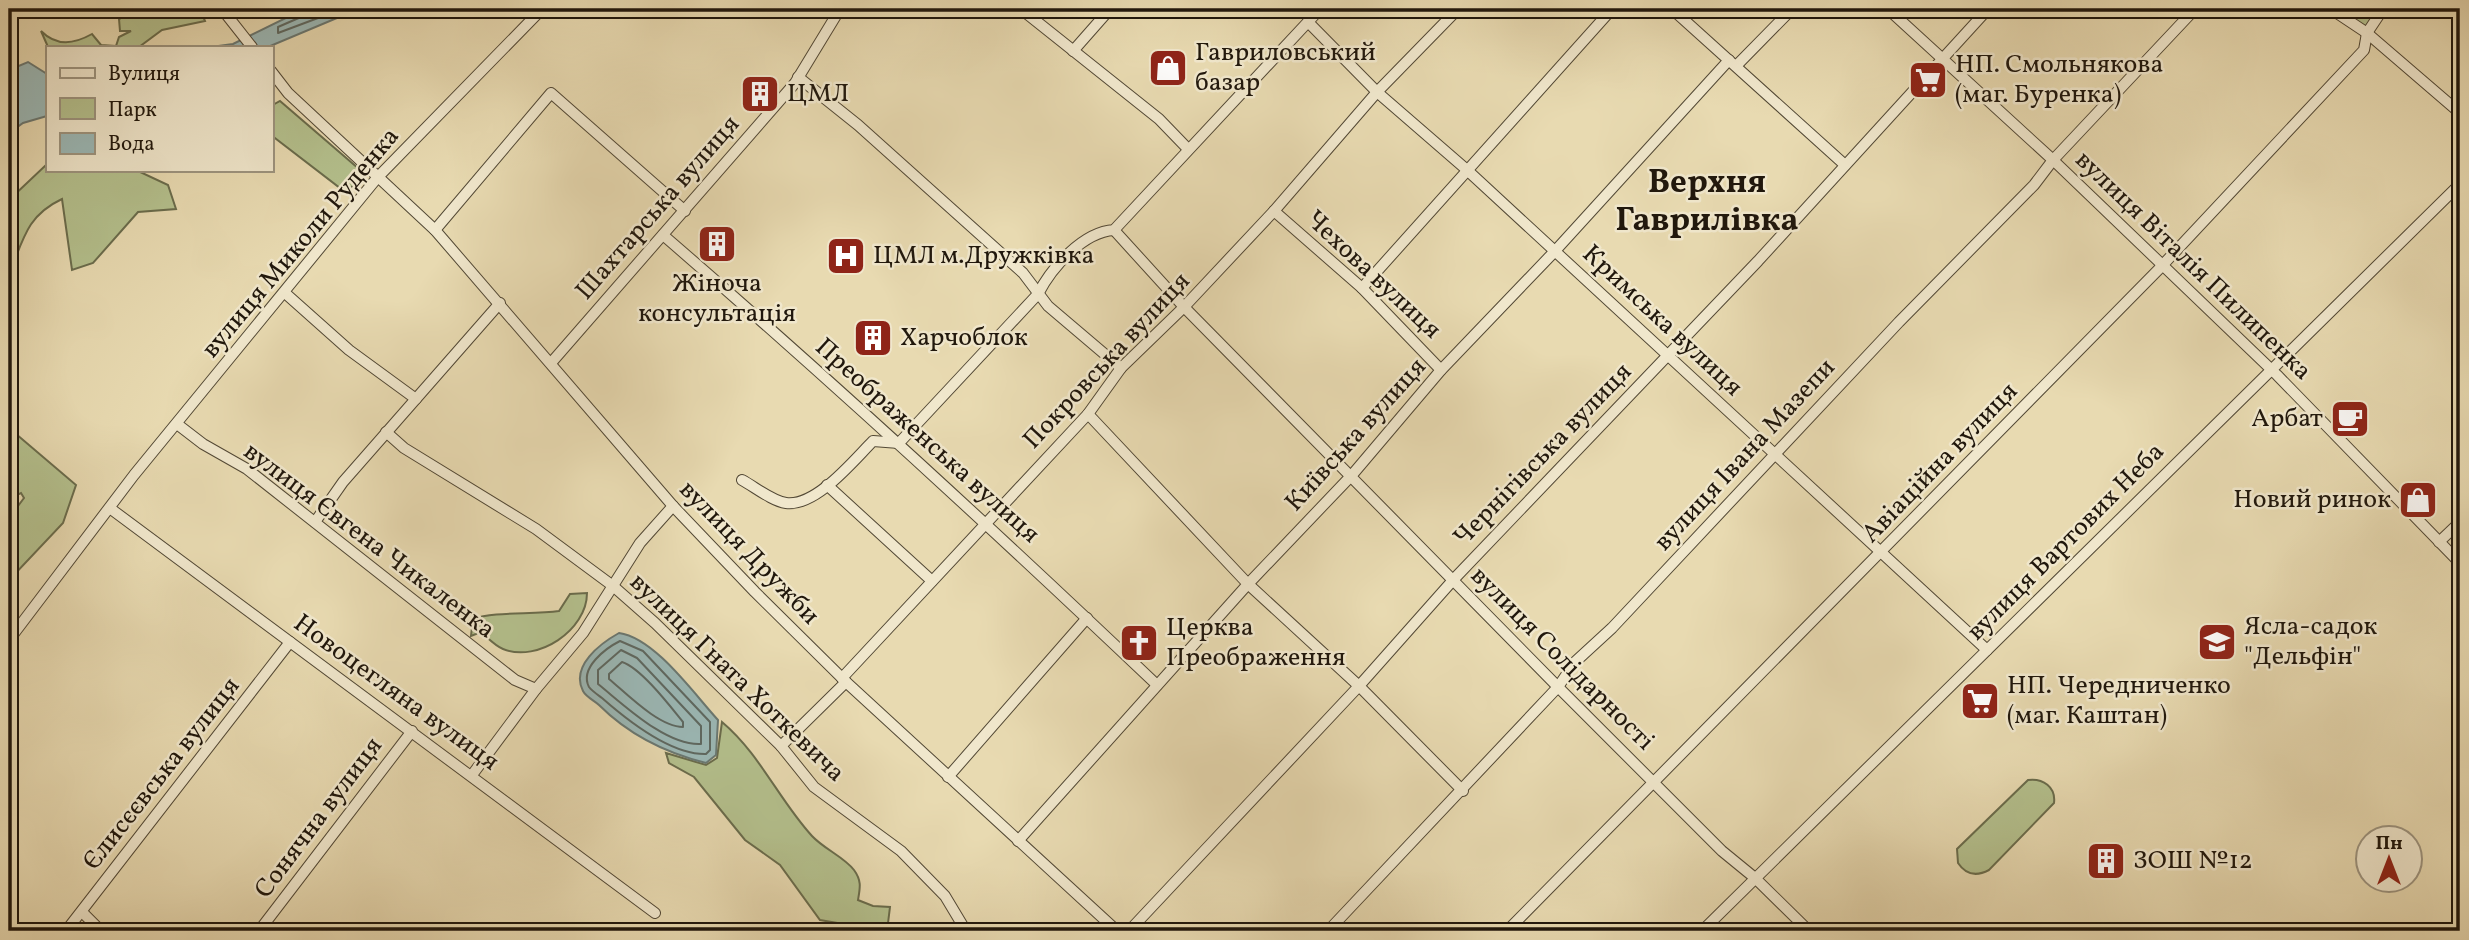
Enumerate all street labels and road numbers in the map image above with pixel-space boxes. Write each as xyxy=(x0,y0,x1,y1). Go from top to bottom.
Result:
street label: Шахтарська вулиця xyxy=(568,108,748,308)
street label: вулиця Миколи Руденка xyxy=(194,120,408,366)
street label: вулиця Віталія Пилипенка xyxy=(2067,143,2319,389)
street label: Чехова вулиця xyxy=(1297,203,1449,347)
street label: Кримська вулиця xyxy=(1574,237,1750,405)
street label: Покровська вулиця xyxy=(1015,265,1199,457)
street label: Преображенська вулиця xyxy=(807,330,1047,552)
street label: Київська вулиця xyxy=(1277,350,1435,520)
street label: вулиця Івана Мазепи xyxy=(1646,351,1844,559)
street label: Чернігівська вулиця xyxy=(1446,355,1640,555)
street label: Авіаційна вулиця xyxy=(1854,375,2026,551)
street label: вулиця Євгена Чикаленка xyxy=(236,434,502,648)
street label: вулиця Вартових Неба xyxy=(1959,435,2173,649)
street label: вулиця Дружби xyxy=(671,473,827,633)
street label: вулиця Солідарності xyxy=(1462,559,1662,759)
street label: вулиця Гната Хоткевича xyxy=(621,565,853,791)
street label: Новоцегляна вулиця xyxy=(286,606,506,780)
street label: Єлисєєвська вулиця xyxy=(75,670,249,878)
street label: Сонячна вулиця xyxy=(246,730,392,906)

